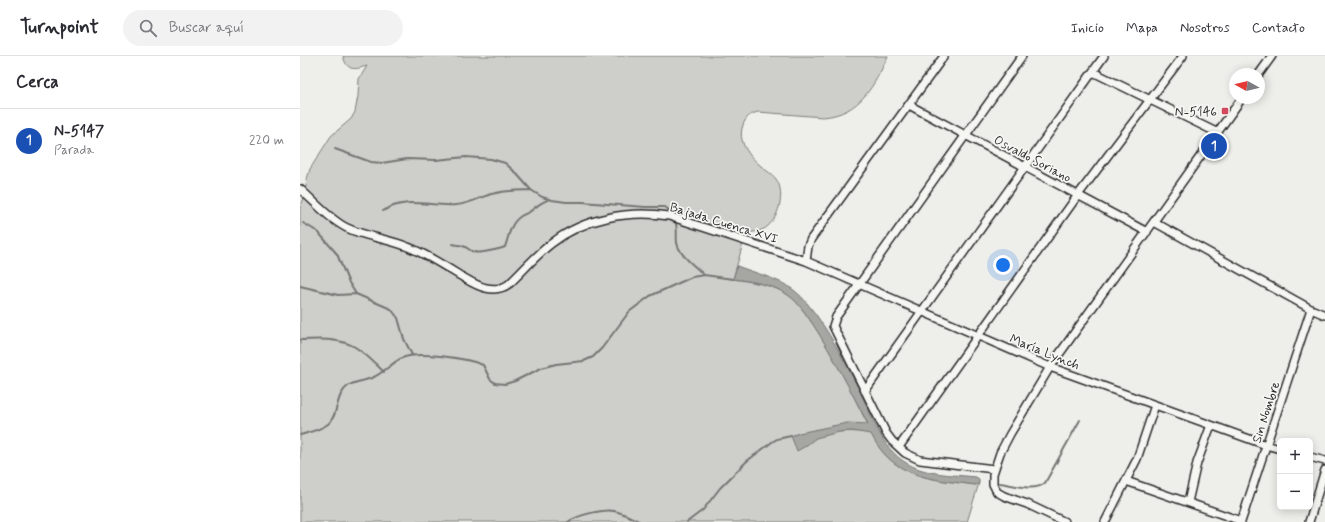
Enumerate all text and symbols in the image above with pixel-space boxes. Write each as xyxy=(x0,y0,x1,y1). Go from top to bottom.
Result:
search box xyxy=(123,10,403,46)
text: Turnpoint xyxy=(20,15,99,40)
icon: search xyxy=(137,17,159,39)
text: Buscar aquí xyxy=(169,18,244,38)
text: Inicio xyxy=(1071,19,1104,37)
text: Mapa xyxy=(1126,19,1158,37)
text: Nosotros xyxy=(1180,19,1230,37)
text: Contacto xyxy=(1252,19,1305,37)
north arrow xyxy=(1229,68,1265,104)
text: Cerca xyxy=(16,71,59,93)
place label: N-5146 xyxy=(1175,104,1217,121)
marker: N-5146 xyxy=(1220,106,1230,116)
text: N-5147 xyxy=(54,122,104,142)
pin: 1 xyxy=(1201,131,1227,161)
text: 1 xyxy=(26,132,32,149)
text: 220 m xyxy=(249,132,284,149)
street label: Osvaldo Soriano xyxy=(991,132,1074,187)
text: Parada xyxy=(54,142,94,159)
street label: Bajada Cuenca XVI xyxy=(667,199,780,248)
your location xyxy=(993,255,1013,275)
street label: María Lynch xyxy=(1007,331,1082,374)
street label: Sin Nombre xyxy=(1249,380,1284,445)
map controls xyxy=(1277,438,1313,510)
button: + xyxy=(1277,438,1313,474)
button: − xyxy=(1277,474,1313,510)

